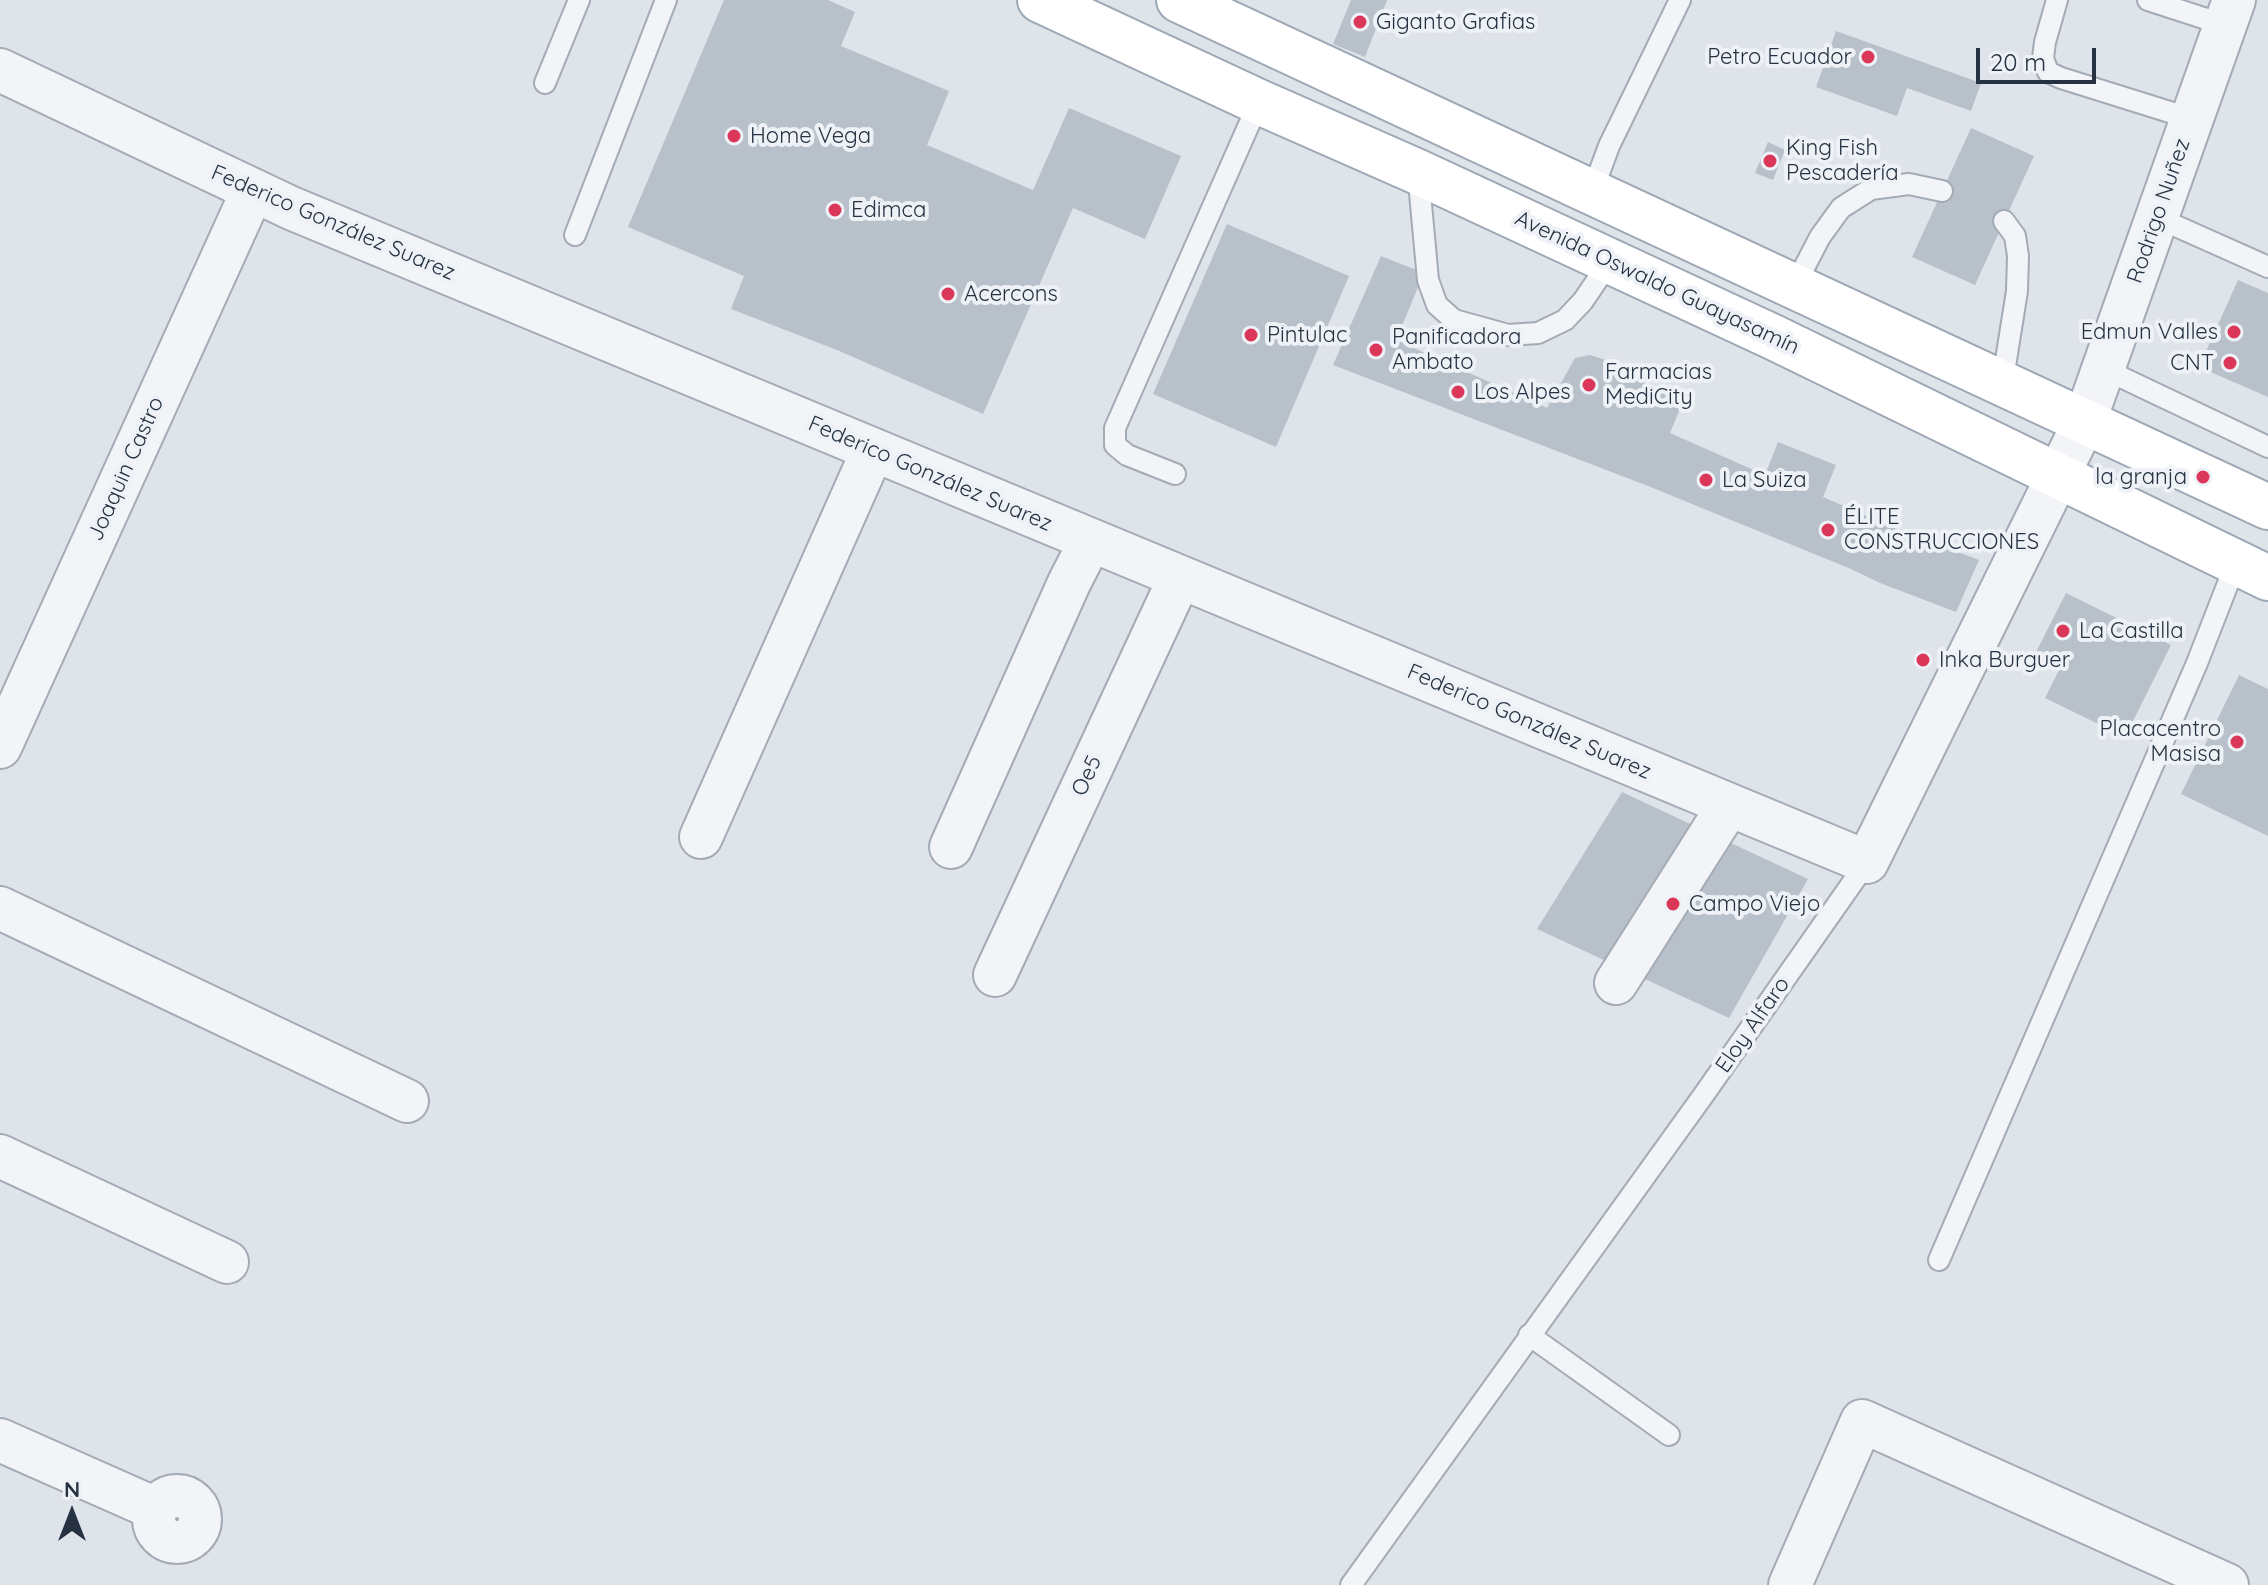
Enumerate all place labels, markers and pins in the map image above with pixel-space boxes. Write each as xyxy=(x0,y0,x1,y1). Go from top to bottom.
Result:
place label: Giganto Grafias xyxy=(1376,9,1535,35)
marker: Giganto Grafias xyxy=(1351,13,1369,31)
place label: Petro Ecuador xyxy=(1707,44,1852,70)
marker: Petro Ecuador xyxy=(1859,48,1877,66)
place label: Home Vega xyxy=(750,123,871,149)
marker: Home Vega xyxy=(725,127,743,145)
place label: King Fish Pescadería xyxy=(1786,135,1899,186)
marker: King Fish Pescadería xyxy=(1761,152,1779,170)
place label: Edimca xyxy=(851,197,926,223)
marker: Edimca xyxy=(826,201,844,219)
place label: Acercons xyxy=(964,281,1058,307)
marker: Acercons xyxy=(939,285,957,303)
place label: Edmun Valles xyxy=(2081,319,2218,345)
place label: Pintulac xyxy=(1267,322,1347,348)
marker: Edmun Valles xyxy=(2225,323,2243,341)
place label: Panificadora Ambato xyxy=(1392,324,1521,376)
marker: Pintulac xyxy=(1242,326,1260,344)
marker: Panificadora Ambato xyxy=(1367,341,1385,359)
place label: CNT xyxy=(2170,350,2214,376)
marker: CNT xyxy=(2221,354,2239,372)
place label: Farmacias MediCity xyxy=(1605,359,1712,410)
marker: Farmacias MediCity xyxy=(1580,376,1598,394)
place label: Los Alpes xyxy=(1474,379,1571,405)
marker: Los Alpes xyxy=(1449,383,1467,401)
place label: la granja xyxy=(2095,464,2187,490)
place label: La Suiza xyxy=(1722,467,1807,493)
marker: la granja xyxy=(2194,468,2212,486)
marker: La Suiza xyxy=(1697,471,1715,489)
place label: ÉLITE CONSTRUCCIONES xyxy=(1844,504,2039,556)
marker: ÉLITE CONSTRUCCIONES xyxy=(1819,521,1837,539)
place label: La Castilla xyxy=(2079,618,2184,644)
marker: La Castilla xyxy=(2054,622,2072,640)
place label: Inka Burguer xyxy=(1939,647,2070,673)
marker: Inka Burguer xyxy=(1914,651,1932,669)
place label: Placacentro Masisa xyxy=(2099,716,2221,768)
marker: Placacentro Masisa xyxy=(2228,733,2246,751)
place label: Campo Viejo xyxy=(1689,891,1820,917)
marker: Campo Viejo xyxy=(1664,895,1682,913)

